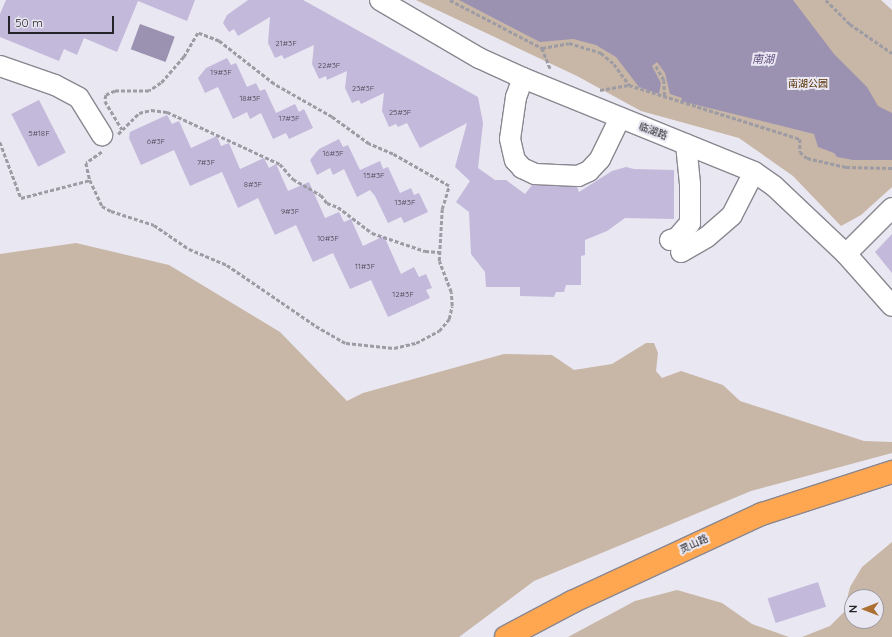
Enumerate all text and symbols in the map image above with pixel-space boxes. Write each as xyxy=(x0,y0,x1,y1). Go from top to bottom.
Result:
scale bar xyxy=(10,8,116,34)
text: 50 m xyxy=(15,15,43,30)
house number: 21#3F xyxy=(275,39,297,49)
water label: 南湖 xyxy=(752,52,774,66)
house number: 22#3F xyxy=(318,61,340,71)
house number: 19#3F xyxy=(210,68,232,78)
park label: 南湖公园 xyxy=(788,78,828,90)
house number: 23#3F xyxy=(352,84,374,94)
house number: 18#3F xyxy=(239,94,261,104)
house number: 25#3F xyxy=(389,108,411,118)
house number: 17#3F xyxy=(278,114,300,124)
street label: 临湖路 xyxy=(637,120,669,142)
house number: 5#18F xyxy=(28,129,50,139)
house number: 6#3F xyxy=(147,137,165,147)
house number: 16#3F xyxy=(322,149,344,159)
house number: 7#3F xyxy=(197,158,215,168)
house number: 15#3F xyxy=(363,171,385,181)
house number: 8#3F xyxy=(244,180,262,190)
house number: 13#3F xyxy=(394,198,416,208)
house number: 9#3F xyxy=(281,207,299,217)
house number: 10#3F xyxy=(317,234,339,244)
house number: 11#3F xyxy=(355,262,375,272)
house number: 12#3F xyxy=(392,290,414,300)
street label: 灵山路 xyxy=(678,532,710,556)
north arrow xyxy=(844,589,884,629)
text: N xyxy=(846,605,860,613)

